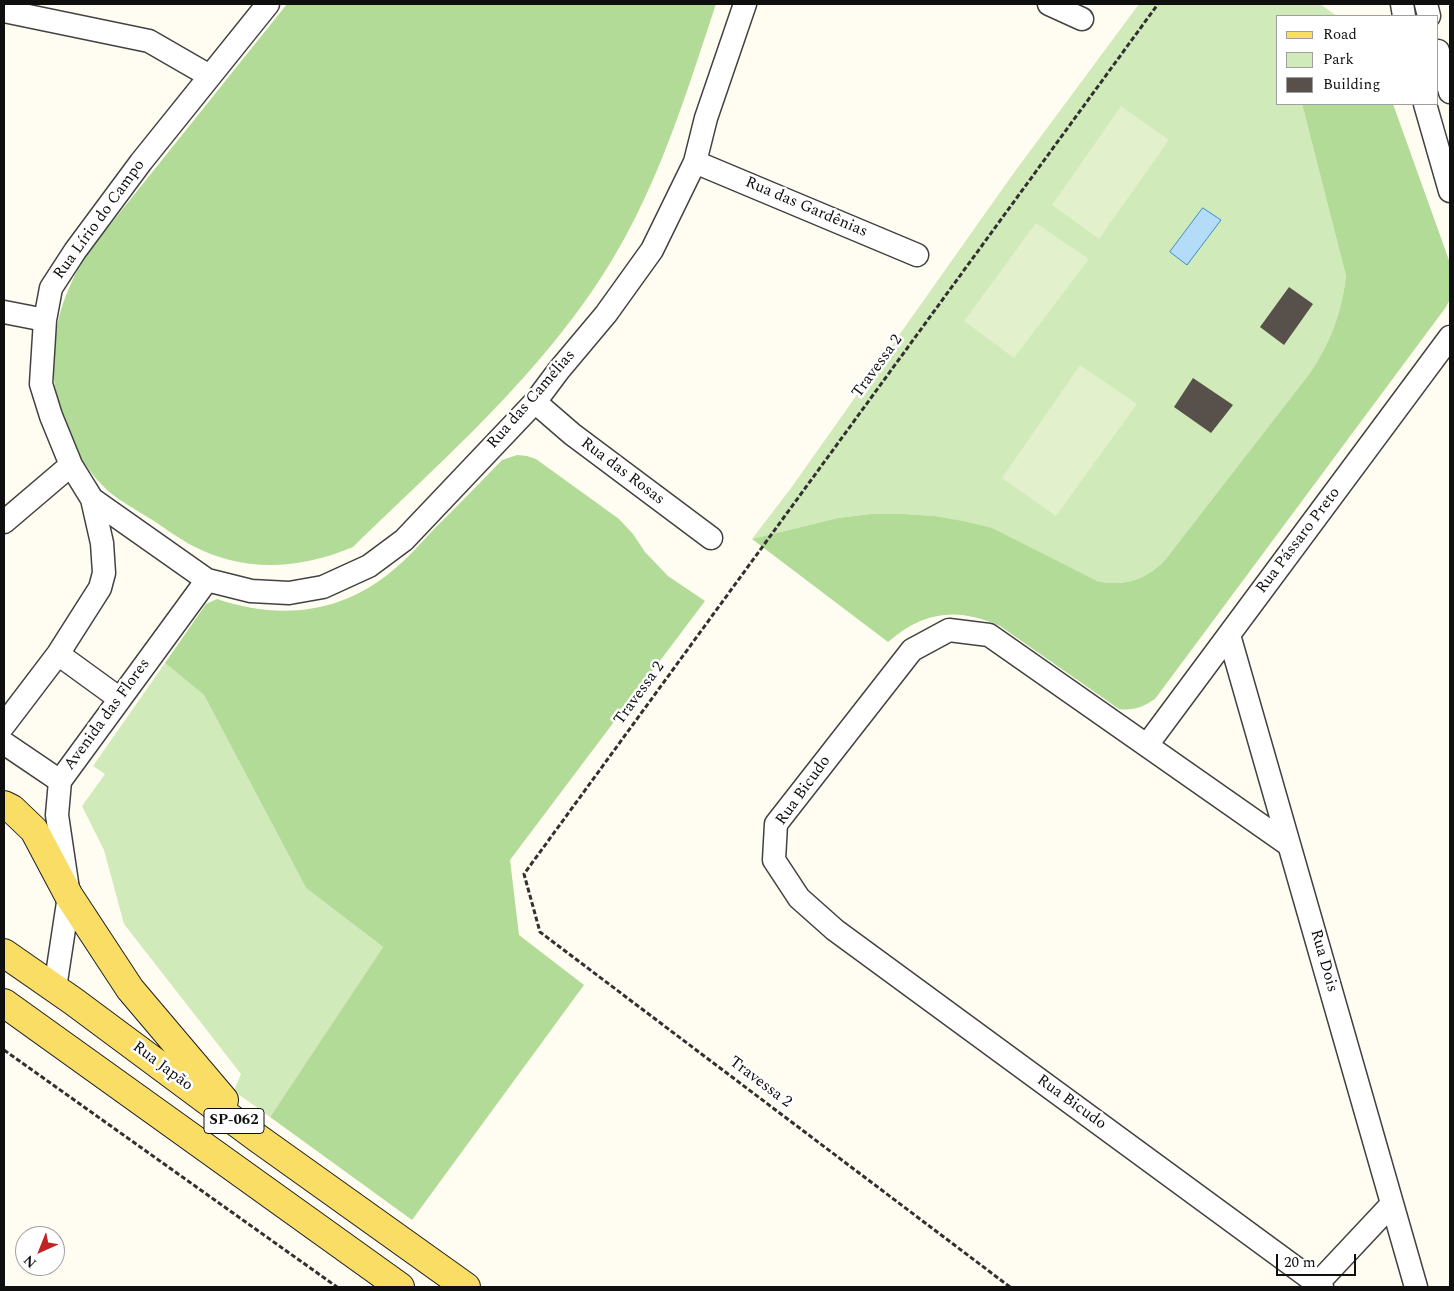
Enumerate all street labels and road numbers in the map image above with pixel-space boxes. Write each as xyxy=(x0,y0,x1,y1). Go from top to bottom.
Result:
street label: Rua Lírio do Campo xyxy=(50,156,150,284)
street label: Rua das Gardênias xyxy=(742,174,870,242)
street label: Travessa 2 xyxy=(849,332,907,402)
street label: Rua das Camélias xyxy=(484,347,580,453)
street label: Rua das Rosas xyxy=(576,434,668,510)
street label: Rua Pássaro Preto xyxy=(1253,484,1345,598)
street label: Avenida das Flores xyxy=(61,655,155,775)
street label: Travessa 2 xyxy=(611,659,669,729)
street label: Rua Bicudo xyxy=(772,753,836,829)
street label: Rua Dois xyxy=(1305,927,1341,995)
street label: Rua Japão xyxy=(128,1038,196,1096)
street label: Travessa 2 xyxy=(725,1053,795,1113)
street label: Rua Bicudo xyxy=(1033,1071,1109,1135)
road number: SP-062 xyxy=(204,1108,264,1134)

